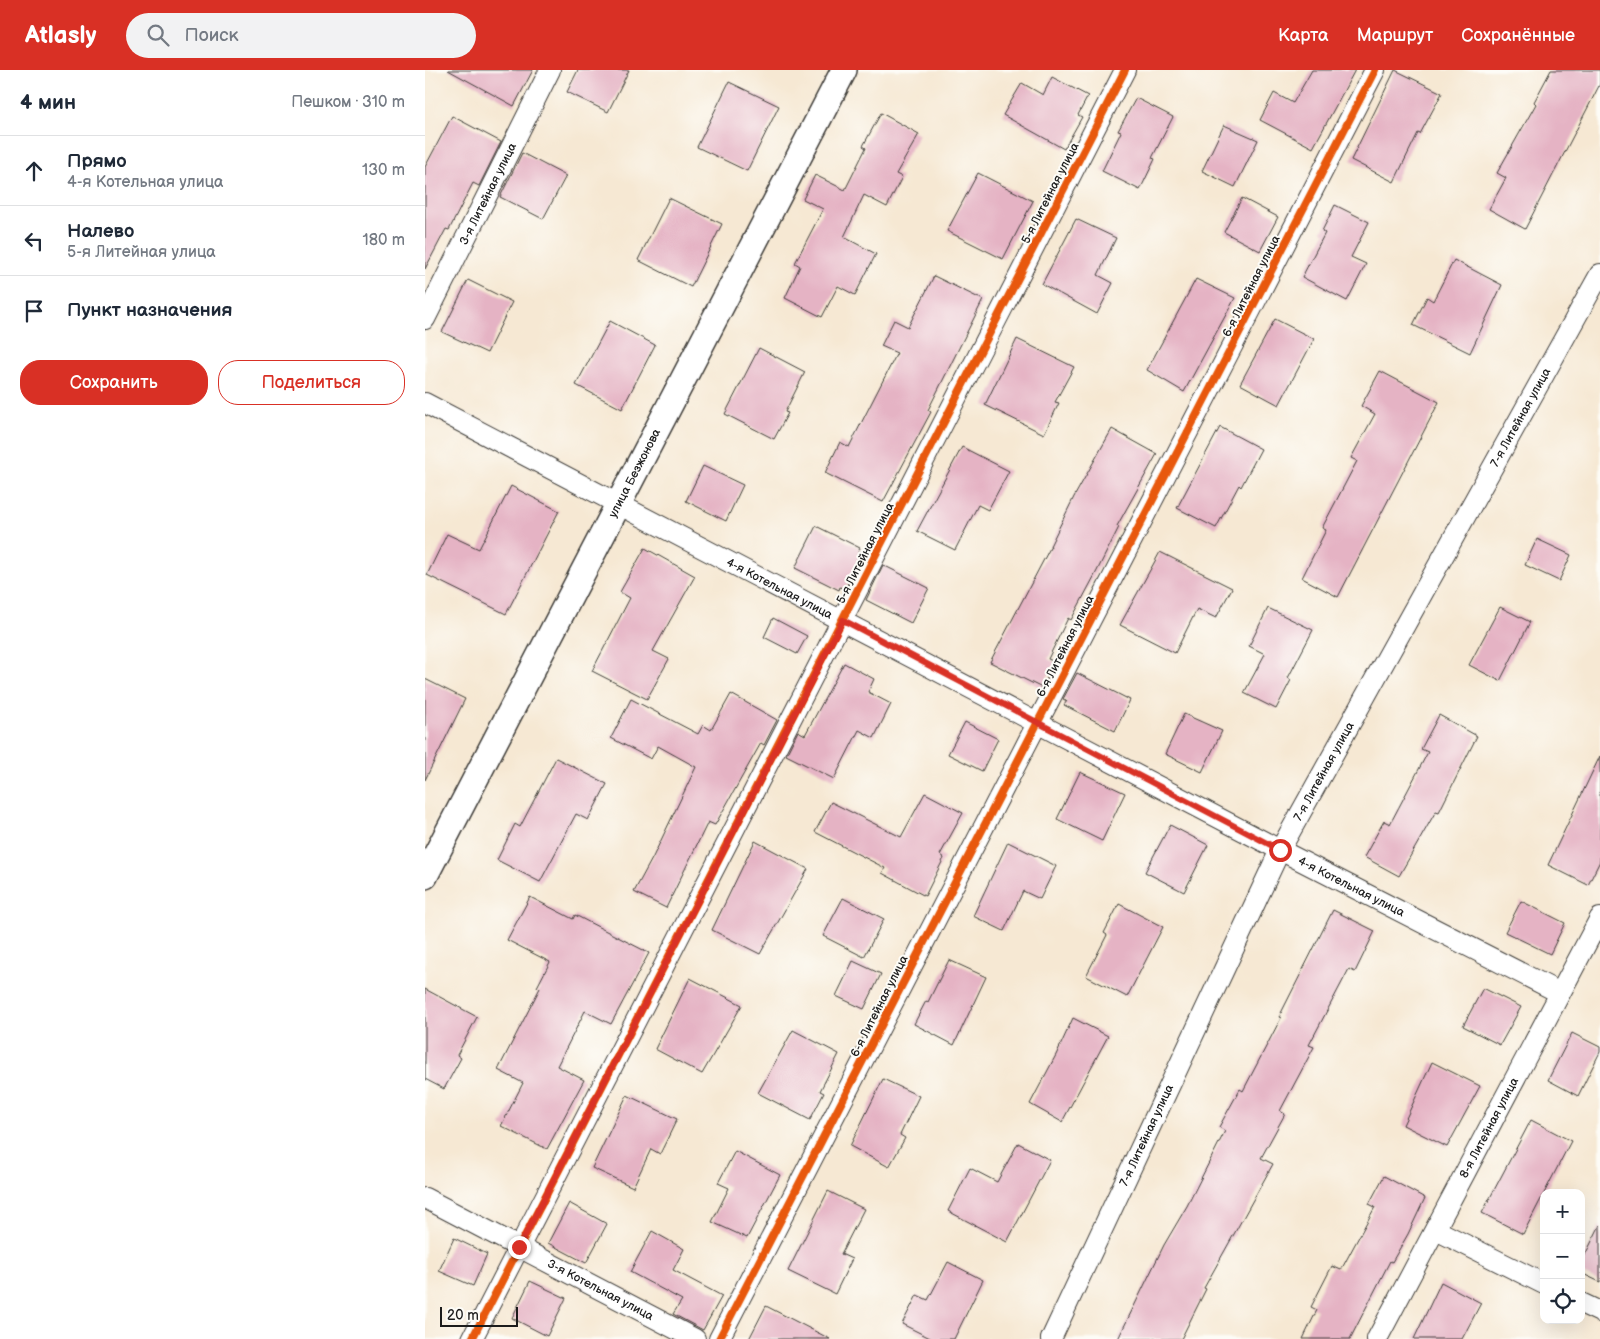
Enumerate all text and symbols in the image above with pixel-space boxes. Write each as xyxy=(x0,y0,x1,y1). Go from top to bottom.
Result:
search box xyxy=(126,13,476,58)
text: Atlasly xyxy=(25,21,96,50)
icon: search xyxy=(144,21,172,49)
text: Поиск xyxy=(184,24,239,47)
text: Карта xyxy=(1278,25,1329,46)
text: Маршрут xyxy=(1357,25,1433,46)
text: Сохранённые xyxy=(1461,25,1575,46)
text: 4 мин xyxy=(20,90,76,115)
text: Пешком · 310 m xyxy=(291,93,405,112)
street label: 5-я Литейная улица xyxy=(1018,140,1082,246)
street label: 3-я Литейная улица xyxy=(456,141,520,248)
text: Прямо xyxy=(67,150,127,173)
icon: ahead xyxy=(20,157,48,185)
text: 130 m xyxy=(362,161,405,180)
text: 4-я Котельная улица xyxy=(67,173,224,192)
text: Налево xyxy=(67,220,134,243)
icon: left xyxy=(20,227,48,255)
text: 180 m xyxy=(363,231,405,250)
street label: 6-я Литейная улица xyxy=(1219,233,1284,340)
text: 5-я Литейная улица xyxy=(67,243,216,262)
icon: arrive xyxy=(20,297,48,325)
text: Пункт назначения xyxy=(67,299,232,322)
button: Сохранить xyxy=(20,360,208,405)
button: Поделиться xyxy=(218,360,405,405)
street label: 7-я Литейная улица xyxy=(1487,365,1554,470)
street label: улица Безжонова xyxy=(606,426,664,520)
street label: 5-я Литейная улица xyxy=(833,500,897,606)
street label: 4-я Котельная улица xyxy=(724,555,835,623)
street label: 6-я Литейная улица xyxy=(1033,593,1098,700)
street label: 7-я Литейная улица xyxy=(1291,719,1358,824)
route start xyxy=(1269,839,1292,862)
street label: 4-я Котельная улица xyxy=(1295,854,1407,920)
street label: 6-я Литейная улица xyxy=(847,953,912,1060)
street label: 8-я Литейная улица xyxy=(1457,1075,1522,1181)
street label: 7-я Литейная улица xyxy=(1117,1082,1177,1189)
map controls xyxy=(1540,1189,1585,1324)
button: + xyxy=(1540,1189,1585,1234)
button: − xyxy=(1540,1234,1585,1279)
route end xyxy=(508,1236,531,1259)
street label: 3-я Котельная улица xyxy=(545,1256,656,1324)
button: locate xyxy=(1540,1279,1585,1324)
scale bar xyxy=(440,1304,517,1327)
text: 20 m xyxy=(447,1307,479,1324)

